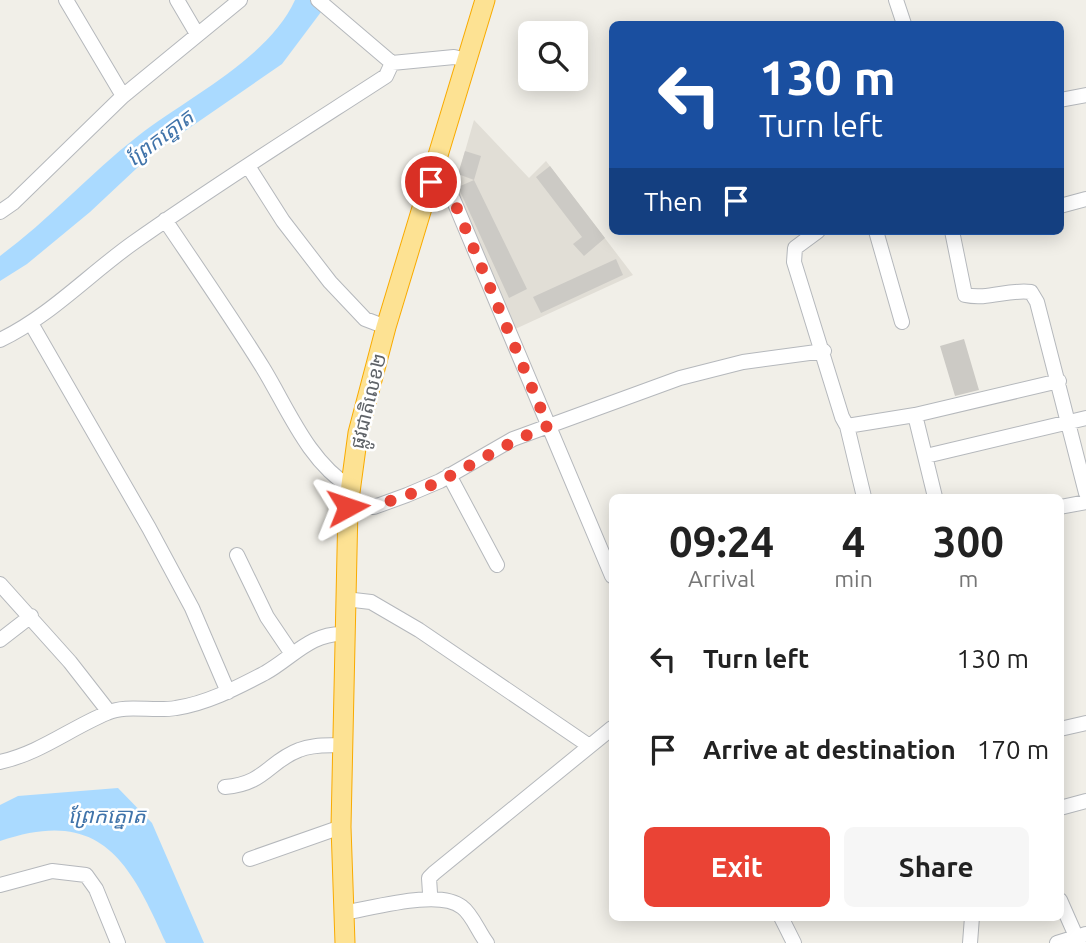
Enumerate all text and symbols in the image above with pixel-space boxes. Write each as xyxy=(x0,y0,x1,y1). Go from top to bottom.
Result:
map controls xyxy=(518,21,588,91)
button: search xyxy=(518,21,588,91)
icon: left xyxy=(644,49,735,140)
text: 130 m xyxy=(759,49,896,104)
water label: ព្រែកត្នោត xyxy=(121,103,200,172)
text: Turn left xyxy=(759,107,883,143)
pin xyxy=(401,152,461,212)
icon: arrive xyxy=(412,163,450,201)
icon: arrive xyxy=(717,182,755,220)
text: Then xyxy=(644,187,703,216)
street label: ផ្លូវជាតិលេខ២ xyxy=(346,351,397,452)
position arrow xyxy=(311,470,385,544)
text: 09:24 xyxy=(669,518,774,565)
text: 4 xyxy=(842,518,865,565)
text: 300 xyxy=(933,518,1004,565)
text: Arrival xyxy=(688,566,755,591)
text: min xyxy=(834,566,873,591)
text: m xyxy=(958,566,978,591)
icon: left xyxy=(644,640,682,678)
text: Turn left xyxy=(703,644,809,673)
text: 130 m xyxy=(957,644,1029,673)
icon: arrive xyxy=(644,731,682,769)
text: Arrive at destination xyxy=(703,735,956,764)
text: 170 m xyxy=(977,735,1049,764)
water label: ព្រែកត្នោត xyxy=(68,803,147,830)
button: Exit xyxy=(644,827,830,907)
button: Share xyxy=(844,827,1029,907)

